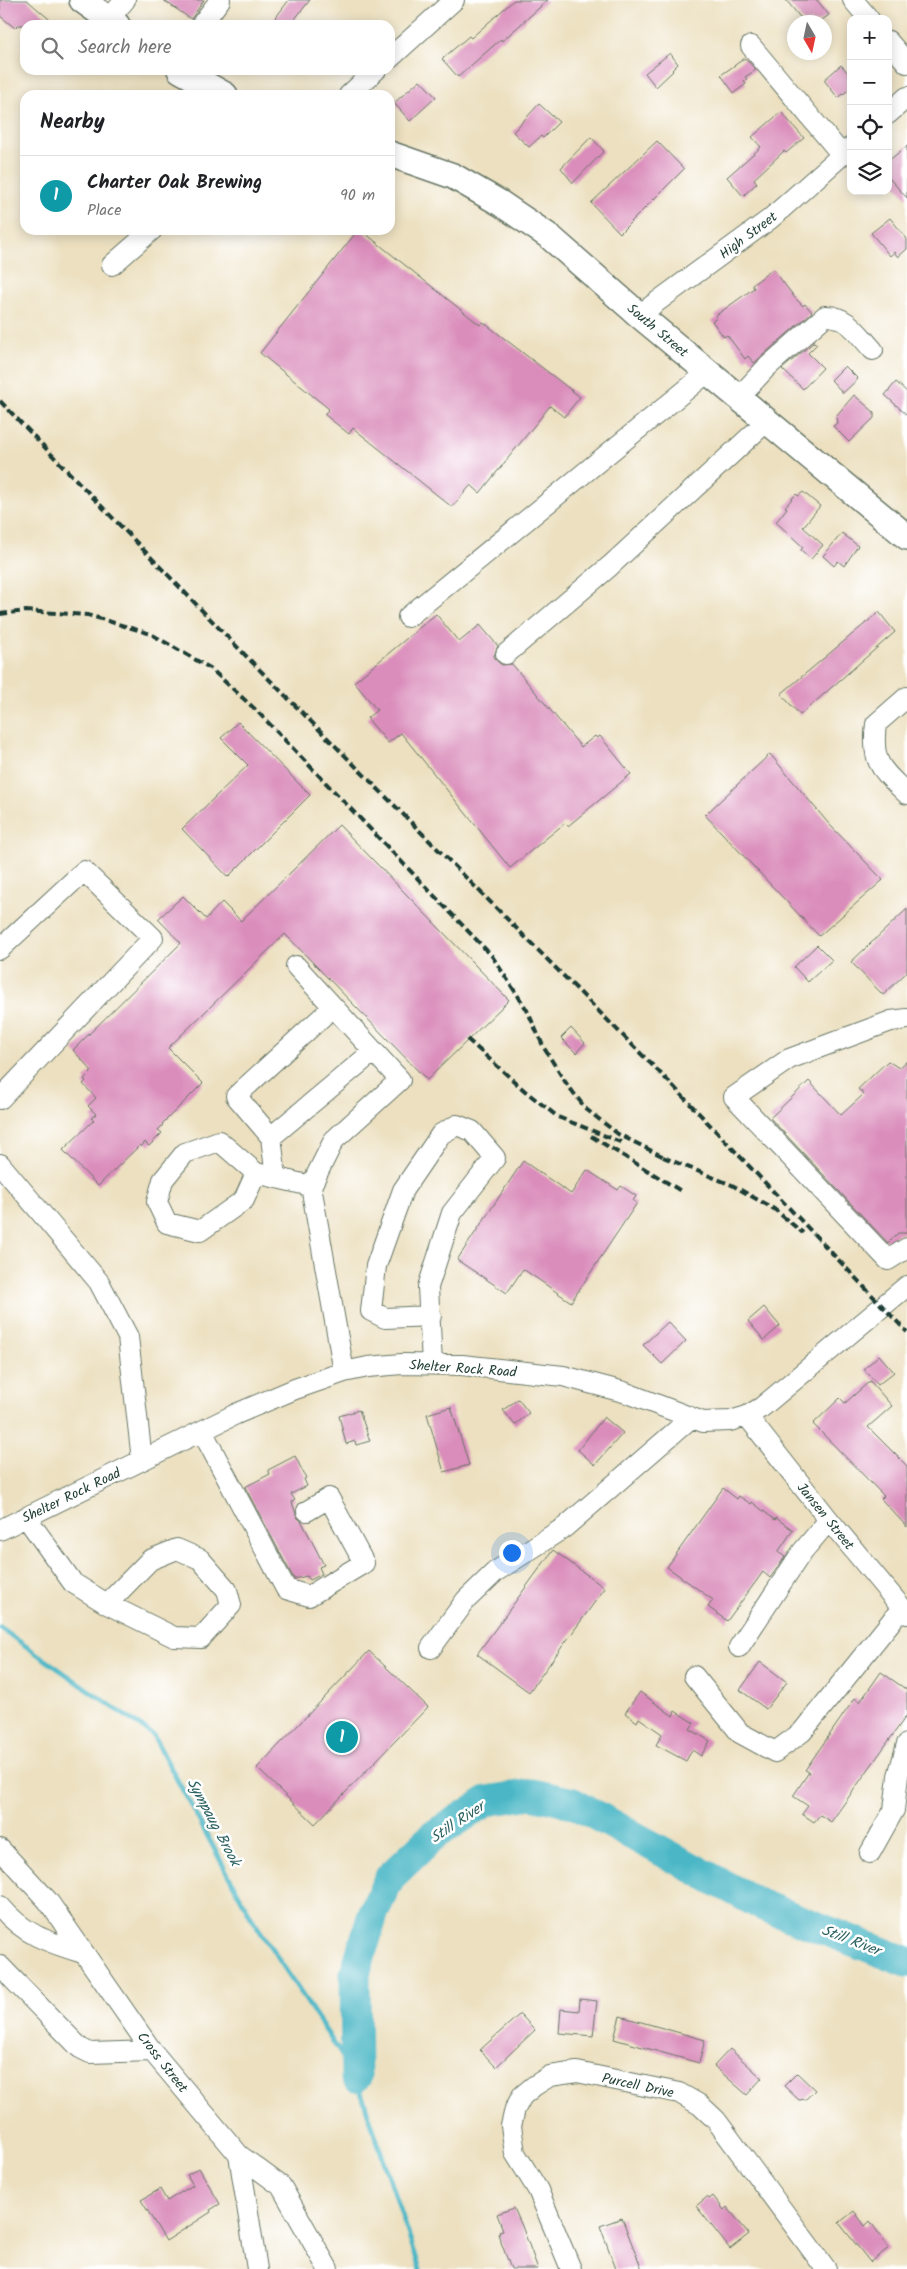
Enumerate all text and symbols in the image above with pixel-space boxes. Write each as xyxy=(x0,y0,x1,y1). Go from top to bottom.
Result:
north arrow xyxy=(787,15,832,60)
map controls xyxy=(847,15,892,195)
button: + xyxy=(847,15,892,60)
search box xyxy=(20,20,395,75)
text: Search here xyxy=(78,33,172,63)
icon: search xyxy=(38,34,66,62)
button: − xyxy=(847,60,892,105)
button: locate xyxy=(847,105,892,150)
text: Nearby xyxy=(40,106,105,139)
button: layers xyxy=(847,150,892,195)
text: Charter Oak Brewing xyxy=(87,168,262,198)
text: 1 xyxy=(54,183,58,208)
text: 90 m xyxy=(340,183,375,208)
text: Place xyxy=(87,198,121,223)
street label: High Street xyxy=(715,206,783,265)
street label: South Street xyxy=(622,298,693,364)
street label: Shelter Rock Road xyxy=(408,1354,518,1384)
street label: Shelter Rock Road xyxy=(18,1462,126,1529)
street label: Jansen Street xyxy=(791,1478,860,1556)
your location xyxy=(499,1540,525,1566)
pin: 1 xyxy=(326,1718,358,1756)
water label: Sympaug Brook xyxy=(180,1774,247,1872)
water label: Still River xyxy=(426,1794,492,1850)
water label: Still River xyxy=(818,1919,886,1964)
street label: Cross Street xyxy=(131,2027,194,2098)
street label: Purcell Drive xyxy=(600,2068,677,2104)

